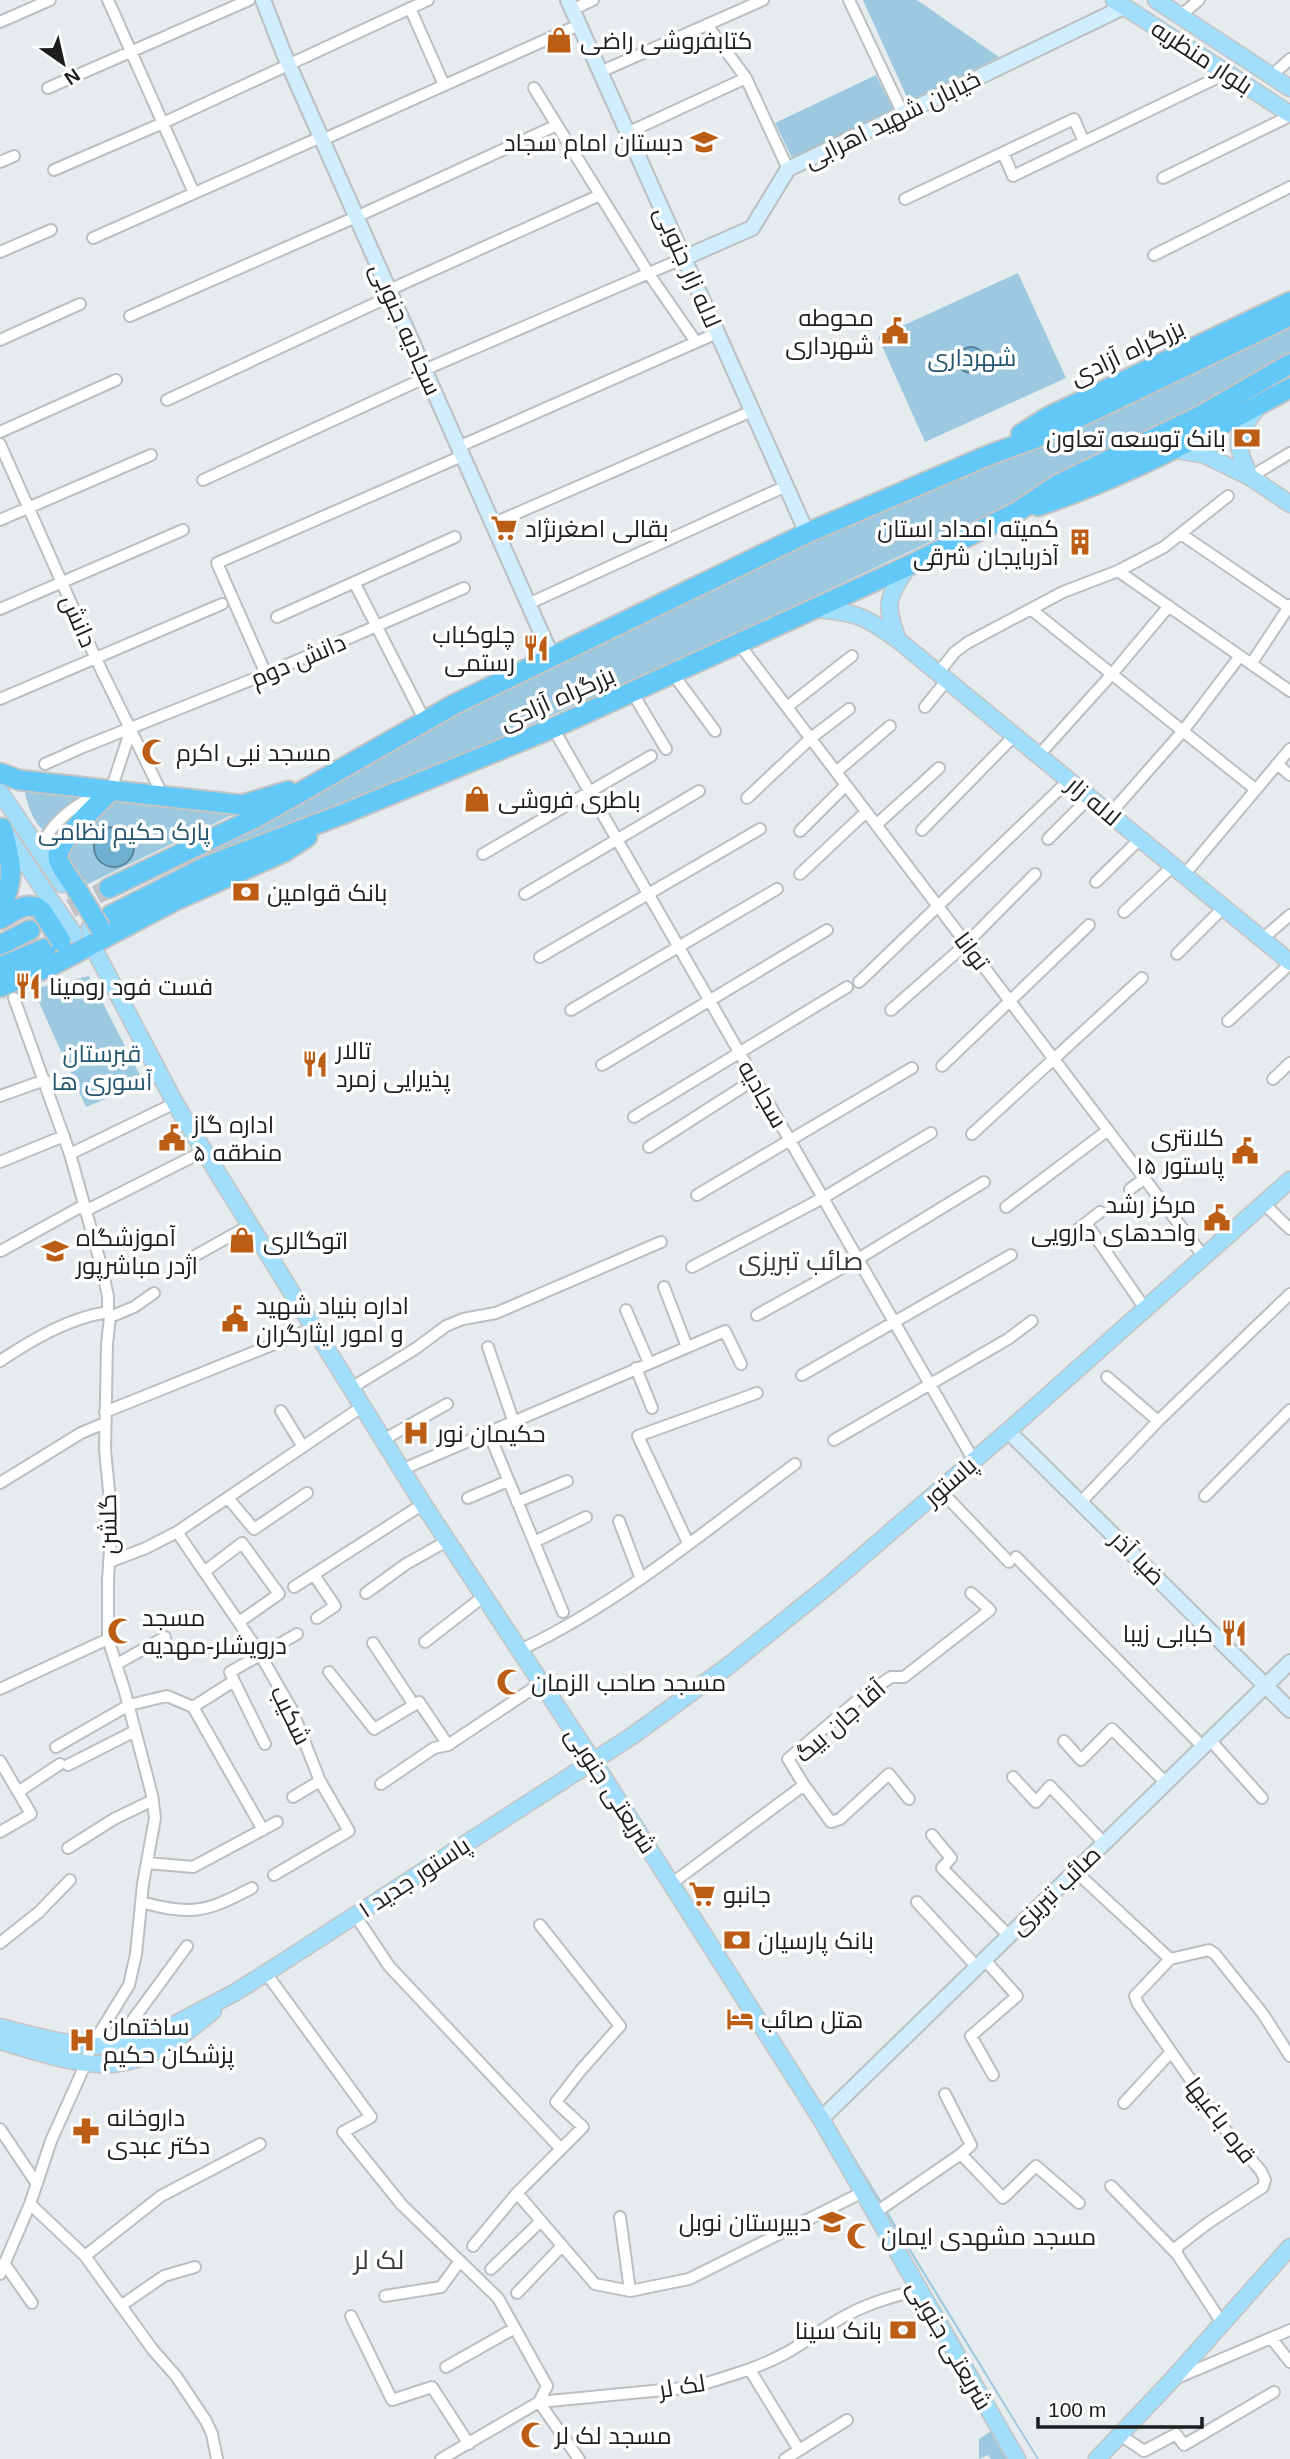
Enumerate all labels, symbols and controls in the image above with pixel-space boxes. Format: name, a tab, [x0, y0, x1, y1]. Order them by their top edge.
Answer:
street label: بلوار منظریه	[1146, 14, 1258, 100]
shop icon: کتابفروشی راضی	[544, 25, 574, 55]
place label: کتابفروشی راضی	[580, 27, 753, 55]
north arrow	[28, 28, 98, 98]
text: N	[61, 64, 84, 89]
street label: خیابان شهید اهرابی	[799, 65, 985, 174]
school or university icon: دبستان امام سجاد	[689, 127, 719, 157]
place label: دبستان امام سجاد	[504, 129, 683, 159]
street label: لاله زار جنوبی	[648, 202, 727, 332]
street label: سجادیه جنوبی	[364, 259, 447, 400]
place label: محوطه شهرداری	[785, 304, 874, 360]
street label: بزرگراه آزادی	[1066, 314, 1189, 391]
public building icon: محوطه شهرداری	[880, 316, 910, 346]
park label: شهرداری	[928, 344, 1016, 372]
bank icon: بانک توسعه تعاون	[1232, 423, 1262, 453]
place label: بانک توسعه تعاون	[1046, 425, 1226, 453]
supermarket icon: بقالی اصغرنژاد	[489, 513, 519, 543]
place label: بقالی اصغرنژاد	[525, 515, 669, 543]
place label: کمیته امداد استان آذربایجان شرقی	[877, 515, 1060, 571]
building icon: کمیته امداد استان آذربایجان شرقی	[1065, 527, 1095, 557]
street label: دانش	[55, 591, 102, 652]
place label: چلوکباب رستمی	[432, 621, 515, 677]
street label: دانش دوم	[246, 628, 351, 695]
restaurant icon: چلوکباب رستمی	[521, 633, 551, 663]
street label: بزرگراه آزادی	[495, 661, 619, 736]
mosque icon: مسجد نبی اکرم	[140, 737, 170, 767]
place label: مسجد نبی اکرم	[176, 739, 331, 769]
street label: لاله زار	[1060, 770, 1126, 831]
shop icon: باطری فروشی	[462, 784, 492, 814]
place label: باطری فروشی	[498, 786, 641, 814]
park label: پارک حکیم نظامی	[38, 818, 211, 848]
bank icon: بانک قوامین	[231, 877, 261, 907]
place label: بانک قوامین	[267, 879, 387, 907]
street label: توانا	[949, 927, 995, 976]
restaurant icon: فست فود رومینا	[13, 971, 43, 1001]
place label: فست فود رومینا	[49, 973, 213, 1000]
place label: تالار پذیرایی زمرد	[334, 1037, 451, 1095]
park label: قبرستان آسوری ها	[52, 1040, 153, 1096]
restaurant icon: تالار پذیرایی زمرد	[300, 1049, 330, 1079]
street label: سجادیه	[733, 1056, 793, 1132]
place label: اداره گاز منطقه ۵	[191, 1111, 282, 1166]
public building icon: اداره گاز منطقه ۵	[157, 1123, 187, 1153]
place label: کلانتری ۱۵ پاستور	[1136, 1124, 1225, 1182]
public building icon: کلانتری ۱۵ پاستور	[1230, 1136, 1260, 1166]
place label: مرکز رشد واحدهای دارویی	[1031, 1191, 1196, 1247]
public building icon: مرکز رشد واحدهای دارویی	[1202, 1203, 1232, 1233]
place label: آموزشگاه اژدر مباشرپور	[74, 1224, 198, 1282]
shop icon: اتوگالری	[227, 1225, 257, 1255]
place label: اتوگالری	[263, 1227, 348, 1255]
school or university icon: آموزشگاه اژدر مباشرپور	[40, 1236, 70, 1266]
district label: صائب تبریزی	[739, 1246, 863, 1276]
place label: اداره بنیاد شهید و امور ایثارگران	[256, 1292, 409, 1348]
public building icon: اداره بنیاد شهید و امور ایثارگران	[220, 1304, 250, 1334]
hospital icon: حکیمان نور	[401, 1418, 431, 1448]
place label: حکیمان نور	[435, 1420, 546, 1448]
street label: پاستور	[917, 1451, 984, 1515]
street label: گلشن	[94, 1493, 123, 1555]
street label: ضیا آذر	[1104, 1524, 1170, 1590]
place label: مسجد درویشلر-مهدیه	[142, 1604, 287, 1660]
mosque icon: مسجد درویشلر-مهدیه	[106, 1616, 136, 1646]
restaurant icon: کبابی زیبا	[1219, 1618, 1249, 1648]
place label: کبابی زیبا	[1123, 1620, 1213, 1648]
mosque icon: مسجد صاحب الزمان	[495, 1667, 525, 1697]
place label: مسجد صاحب الزمان	[531, 1669, 726, 1697]
street label: آقا جان بیگ	[789, 1674, 892, 1768]
street label: شکیب	[265, 1681, 317, 1749]
street label: شریعتی جنوبی	[559, 1722, 662, 1859]
street label: پاستور جدید ۱	[353, 1831, 477, 1925]
street label: صائب تبریزی	[1004, 1840, 1107, 1940]
supermarket icon: جانبو	[687, 1879, 717, 1909]
place label: جانبو	[723, 1881, 771, 1908]
bank icon: بانک پارسیان	[722, 1925, 752, 1955]
place label: بانک پارسیان	[758, 1927, 874, 1957]
hotel icon: هتل صائب	[725, 2004, 755, 2034]
place label: هتل صائب	[761, 2006, 863, 2034]
place label: ساختمان پزشکان حکیم	[103, 2013, 235, 2071]
hospital icon: ساختمان پزشکان حکیم	[67, 2025, 97, 2055]
street label: قره باغیها	[1179, 2072, 1262, 2169]
place label: داروخانه دکتر عبدی	[107, 2104, 210, 2160]
pharmacy icon: داروخانه دکتر عبدی	[71, 2116, 101, 2146]
school or university icon: دبیرستان نوبل	[817, 2207, 847, 2237]
place label: دبیرستان نوبل	[679, 2209, 811, 2237]
mosque icon: مسجد مشهدی ایمان	[845, 2221, 875, 2251]
place label: مسجد مشهدی ایمان	[881, 2223, 1096, 2251]
district label: لک لر	[352, 2245, 404, 2275]
street label: شریعتی جنوبی	[901, 2275, 998, 2415]
bank icon: بانک سینا	[888, 2315, 918, 2345]
place label: بانک سینا	[795, 2317, 882, 2344]
street label: لک لر	[655, 2369, 707, 2403]
scale bar	[1038, 2386, 1202, 2430]
text: 100 m	[1048, 2398, 1106, 2421]
mosque icon: مسجد لک لر	[519, 2420, 549, 2450]
place label: مسجد لک لر	[553, 2422, 672, 2449]

